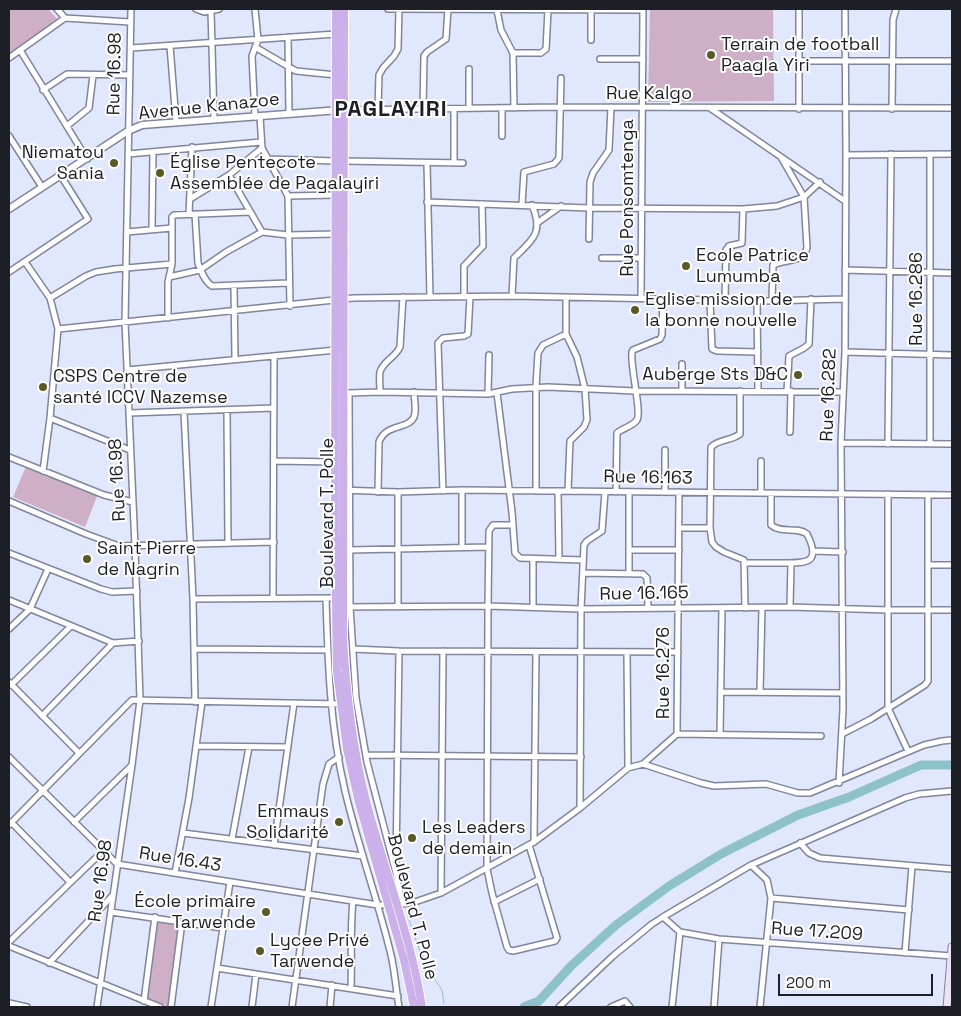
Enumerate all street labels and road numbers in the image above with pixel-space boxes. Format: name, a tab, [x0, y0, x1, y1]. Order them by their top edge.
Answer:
street label: Rue 16.98	[103, 32, 127, 116]
street label: Rue Kalgo	[606, 83, 692, 105]
street label: Avenue Kanazoe	[137, 89, 281, 125]
street label: Rue Ponsomtenga	[617, 119, 639, 277]
street label: Rue 16.286	[906, 252, 928, 346]
street label: Rue 16.282	[817, 348, 841, 442]
street label: Rue 16.98	[105, 438, 131, 522]
street label: Boulevard T. Polle	[317, 438, 339, 588]
street label: Rue 16.163	[603, 466, 693, 490]
street label: Rue 16.165	[599, 582, 689, 606]
street label: Rue 16.276	[653, 627, 675, 719]
street label: Boulevard T. Polle	[382, 832, 442, 982]
street label: Rue 16.98	[85, 838, 117, 924]
street label: Rue 16.43	[137, 843, 223, 877]
street label: Rue 17.209	[770, 918, 864, 946]

